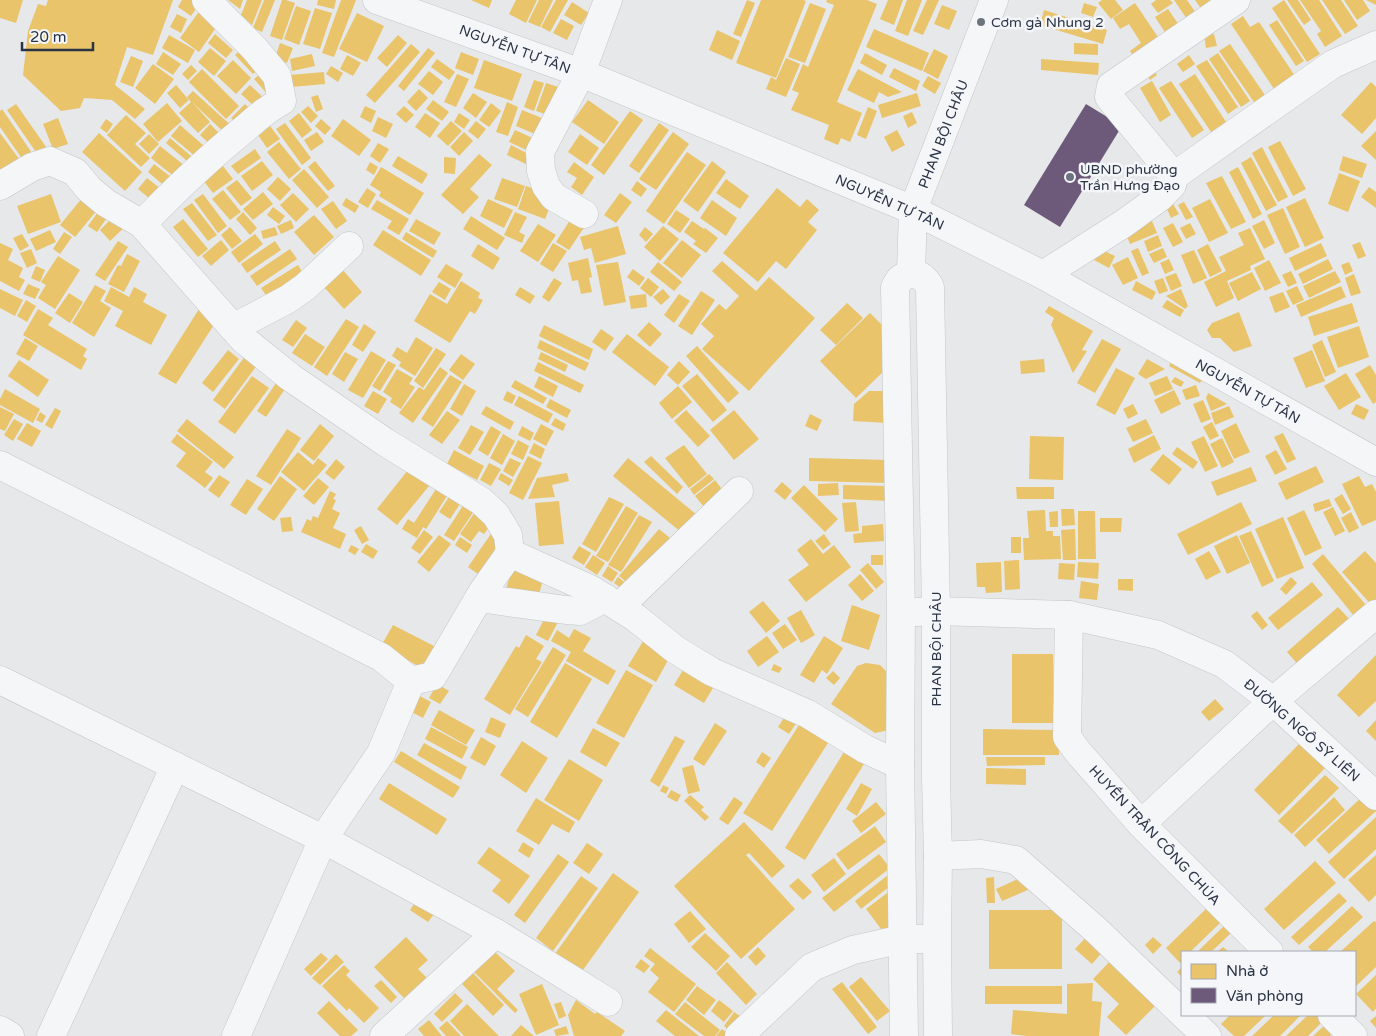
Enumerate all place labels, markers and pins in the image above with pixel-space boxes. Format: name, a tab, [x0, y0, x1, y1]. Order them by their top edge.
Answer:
place label: Cơm gà Nhung 2	[991, 14, 1104, 31]
marker: Cơm gà Nhung 2	[975, 16, 987, 28]
place label: UBND phường Trần Hưng Đạo	[1080, 161, 1180, 194]
marker: UBND phường Trần Hưng Đạo	[1064, 171, 1076, 183]

